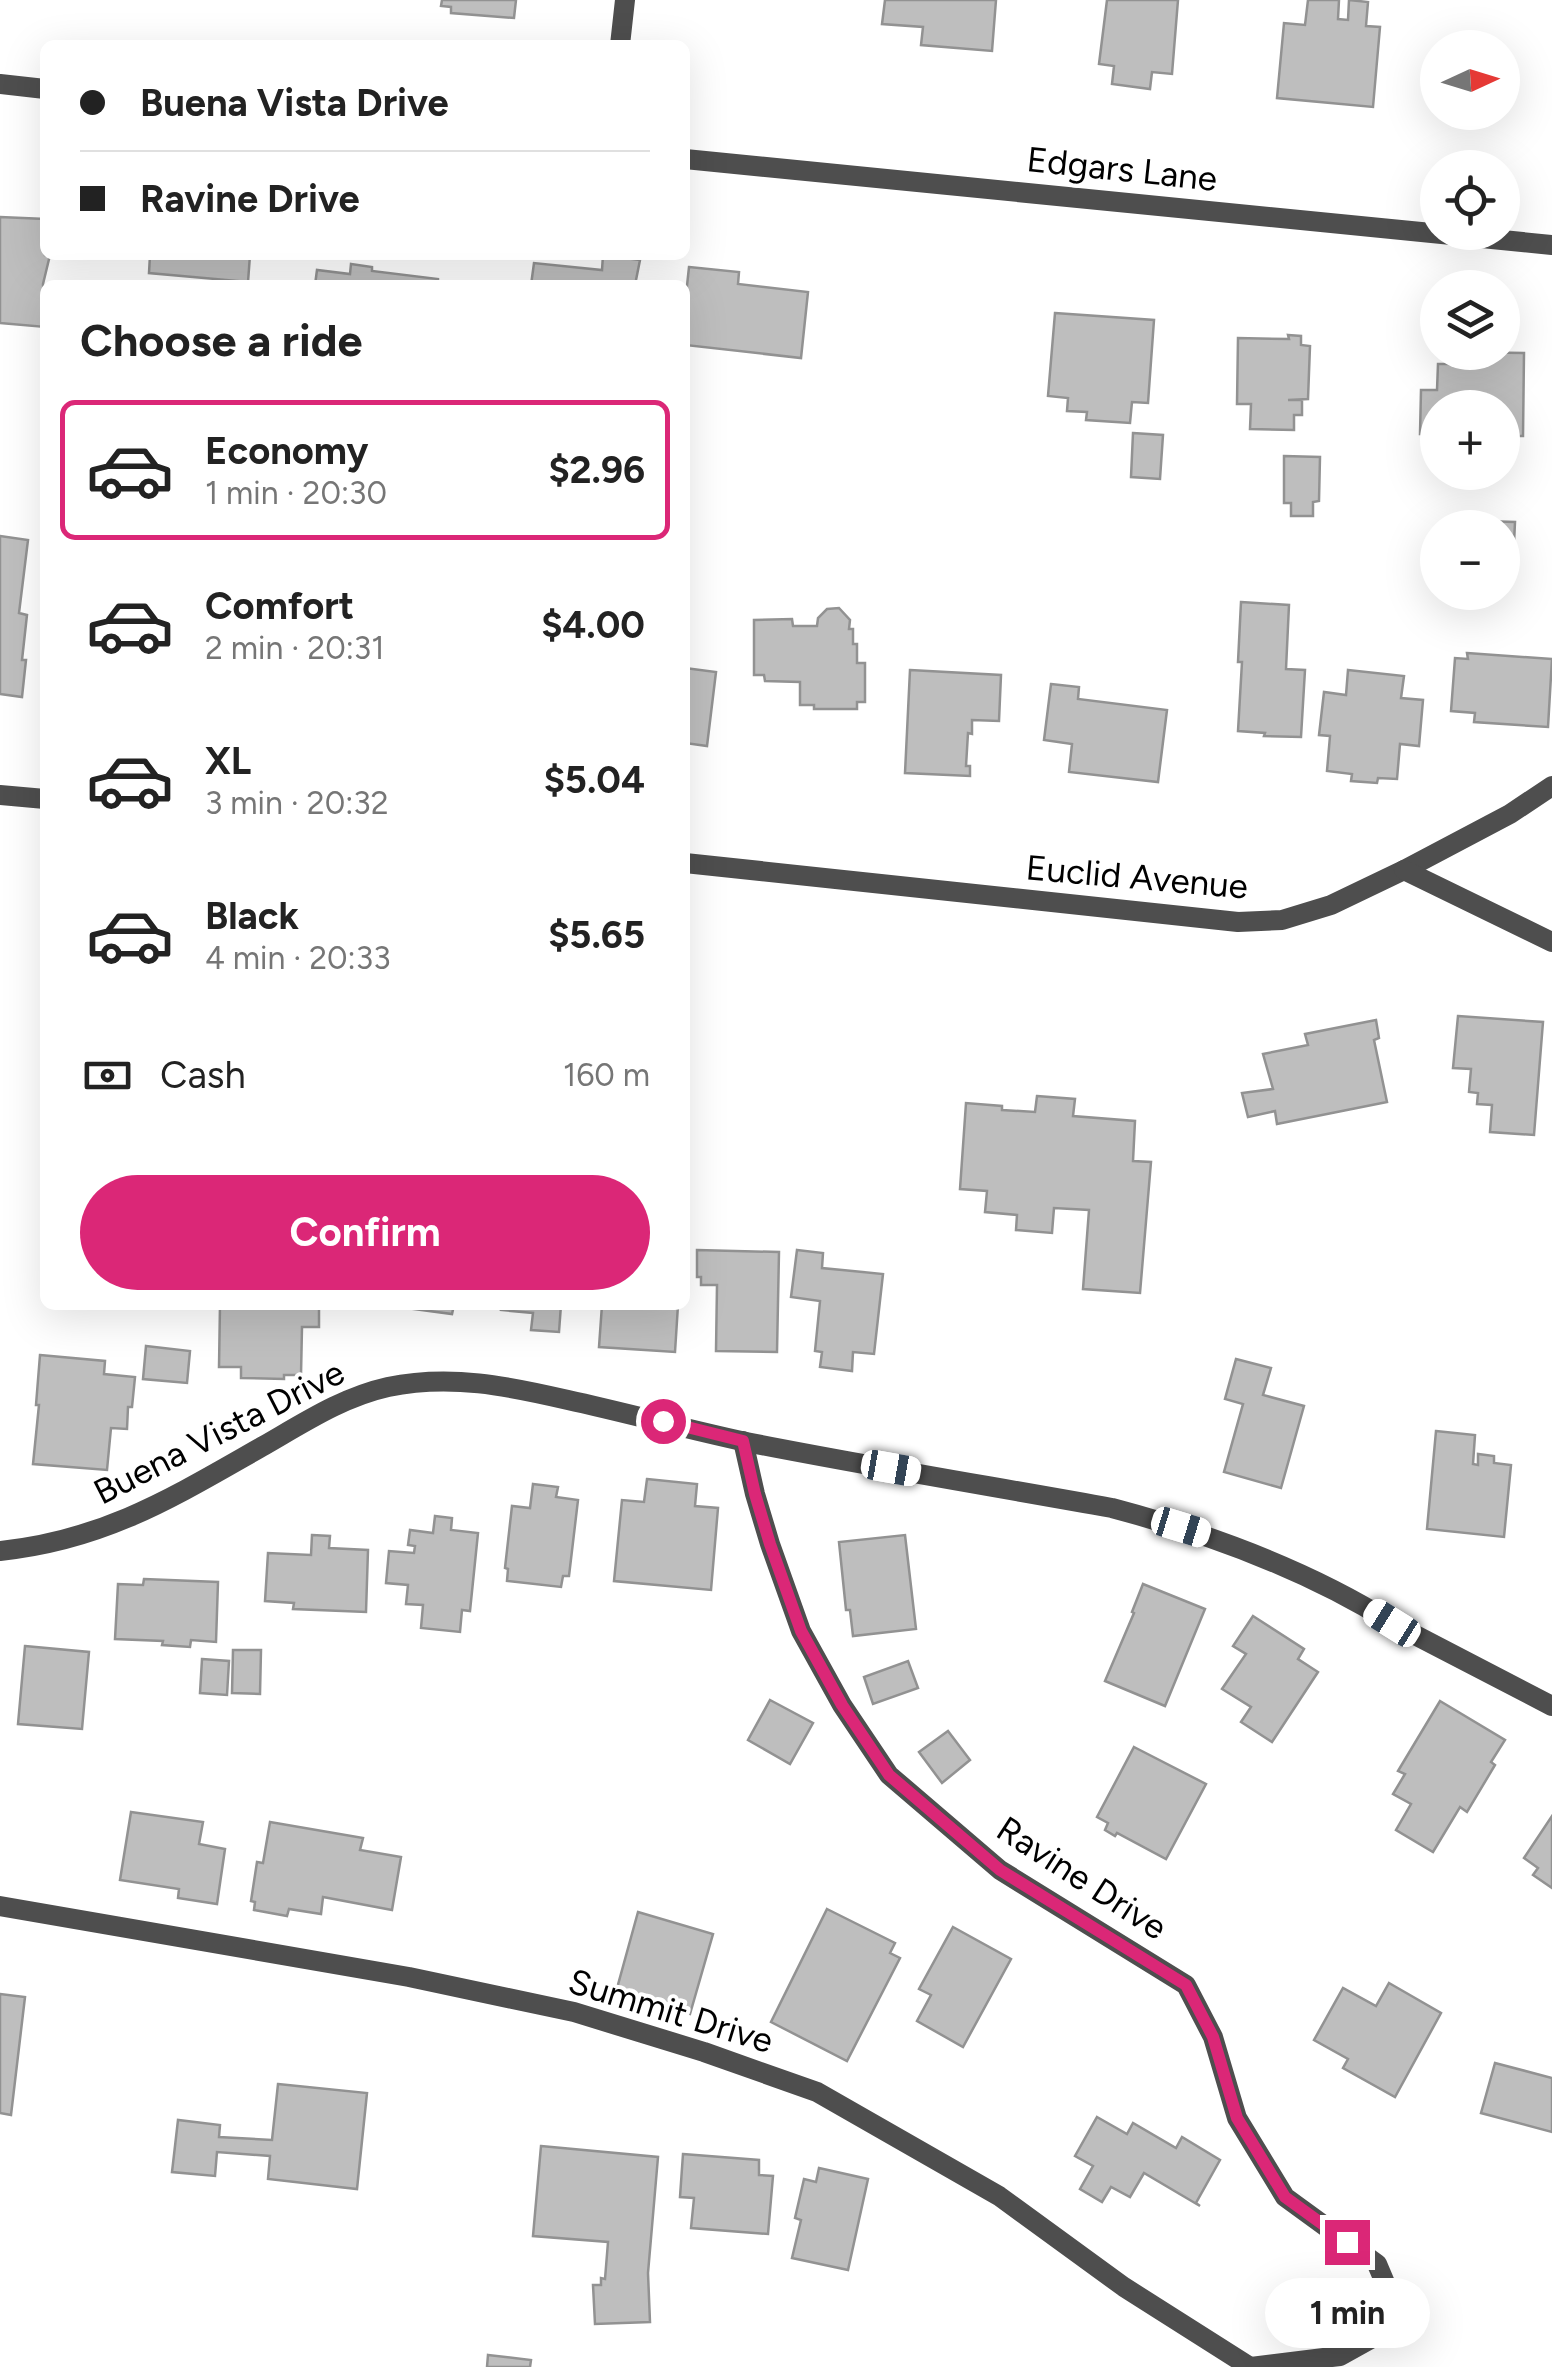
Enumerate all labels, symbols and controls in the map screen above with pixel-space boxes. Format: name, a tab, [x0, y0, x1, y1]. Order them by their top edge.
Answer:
north arrow	[1420, 30, 1520, 130]
map controls	[1420, 30, 1520, 610]
text: Buena Vista Drive	[140, 80, 449, 126]
street label: Edgars Lane	[1025, 138, 1219, 200]
button: locate	[1420, 150, 1520, 250]
text: Ravine Drive	[140, 176, 360, 222]
button: layers	[1420, 270, 1520, 370]
text: Choose a ride	[80, 313, 362, 367]
button: +	[1420, 390, 1520, 490]
icon: car	[85, 425, 175, 515]
text: Economy	[205, 428, 368, 474]
text: $2.96	[548, 447, 645, 493]
text: 1 min · 20:30	[205, 474, 387, 512]
button: −	[1420, 510, 1520, 610]
icon: car	[85, 580, 175, 670]
text: Comfort	[205, 583, 354, 629]
text: $4.00	[541, 602, 645, 648]
text: 2 min · 20:31	[205, 629, 384, 667]
icon: car	[85, 735, 175, 825]
text: XL	[205, 738, 251, 784]
text: $5.04	[544, 757, 645, 803]
text: 3 min · 20:32	[205, 784, 389, 822]
street label: Euclid Avenue	[1024, 846, 1250, 908]
icon: car	[85, 890, 175, 980]
text: Black	[205, 893, 299, 939]
text: $5.65	[548, 912, 645, 958]
text: 4 min · 20:33	[205, 939, 391, 977]
icon: cash	[80, 1048, 135, 1103]
text: Cash	[160, 1052, 246, 1098]
text: 160 m	[563, 1056, 650, 1094]
button: Confirm	[80, 1175, 650, 1290]
street label: Buena Vista Drive	[87, 1351, 351, 1513]
route start	[641, 1399, 686, 1444]
car	[859, 1448, 923, 1488]
car	[1148, 1504, 1214, 1550]
car	[1359, 1594, 1425, 1652]
street label: Ravine Drive	[989, 1808, 1175, 1948]
street label: Summit Drive	[564, 1960, 778, 2062]
route end	[1325, 2220, 1370, 2265]
callout: 1 min	[1264, 2277, 1430, 2347]
text: 1 min	[1310, 2294, 1385, 2332]

